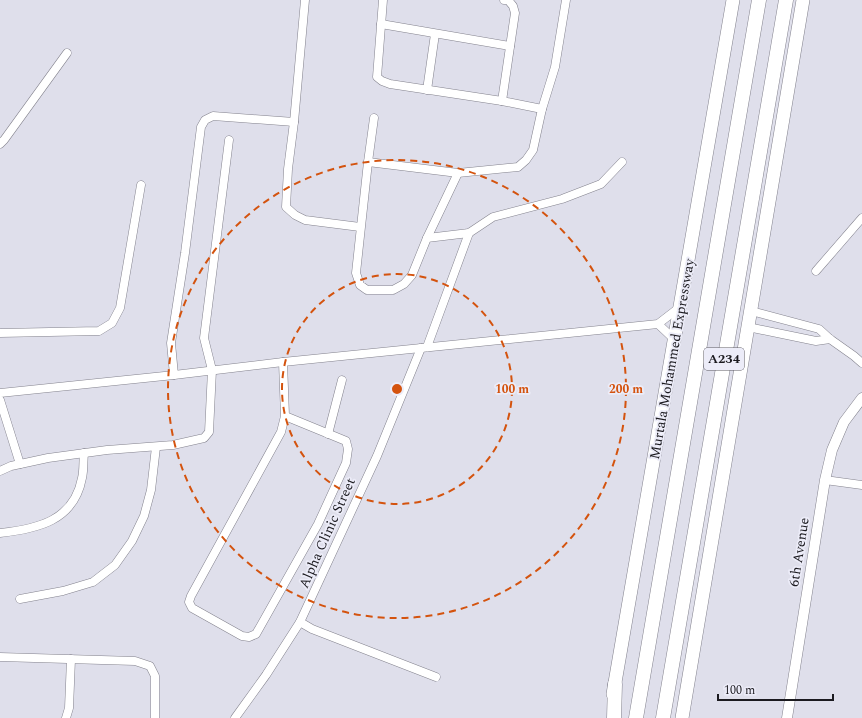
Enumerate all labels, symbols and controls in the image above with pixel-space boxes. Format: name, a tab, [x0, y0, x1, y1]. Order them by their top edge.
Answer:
street label: Murtala Mohammed Expressway	[644, 256, 700, 461]
road number: A234	[704, 348, 744, 370]
text: 100 m	[495, 380, 529, 399]
text: 200 m	[609, 380, 643, 399]
centre of rings	[390, 382, 404, 396]
street label: Alpha Clinic Street	[293, 474, 361, 592]
street label: 6th Avenue	[783, 516, 815, 588]
scale bar	[718, 676, 833, 702]
text: 100 m	[724, 681, 755, 700]

